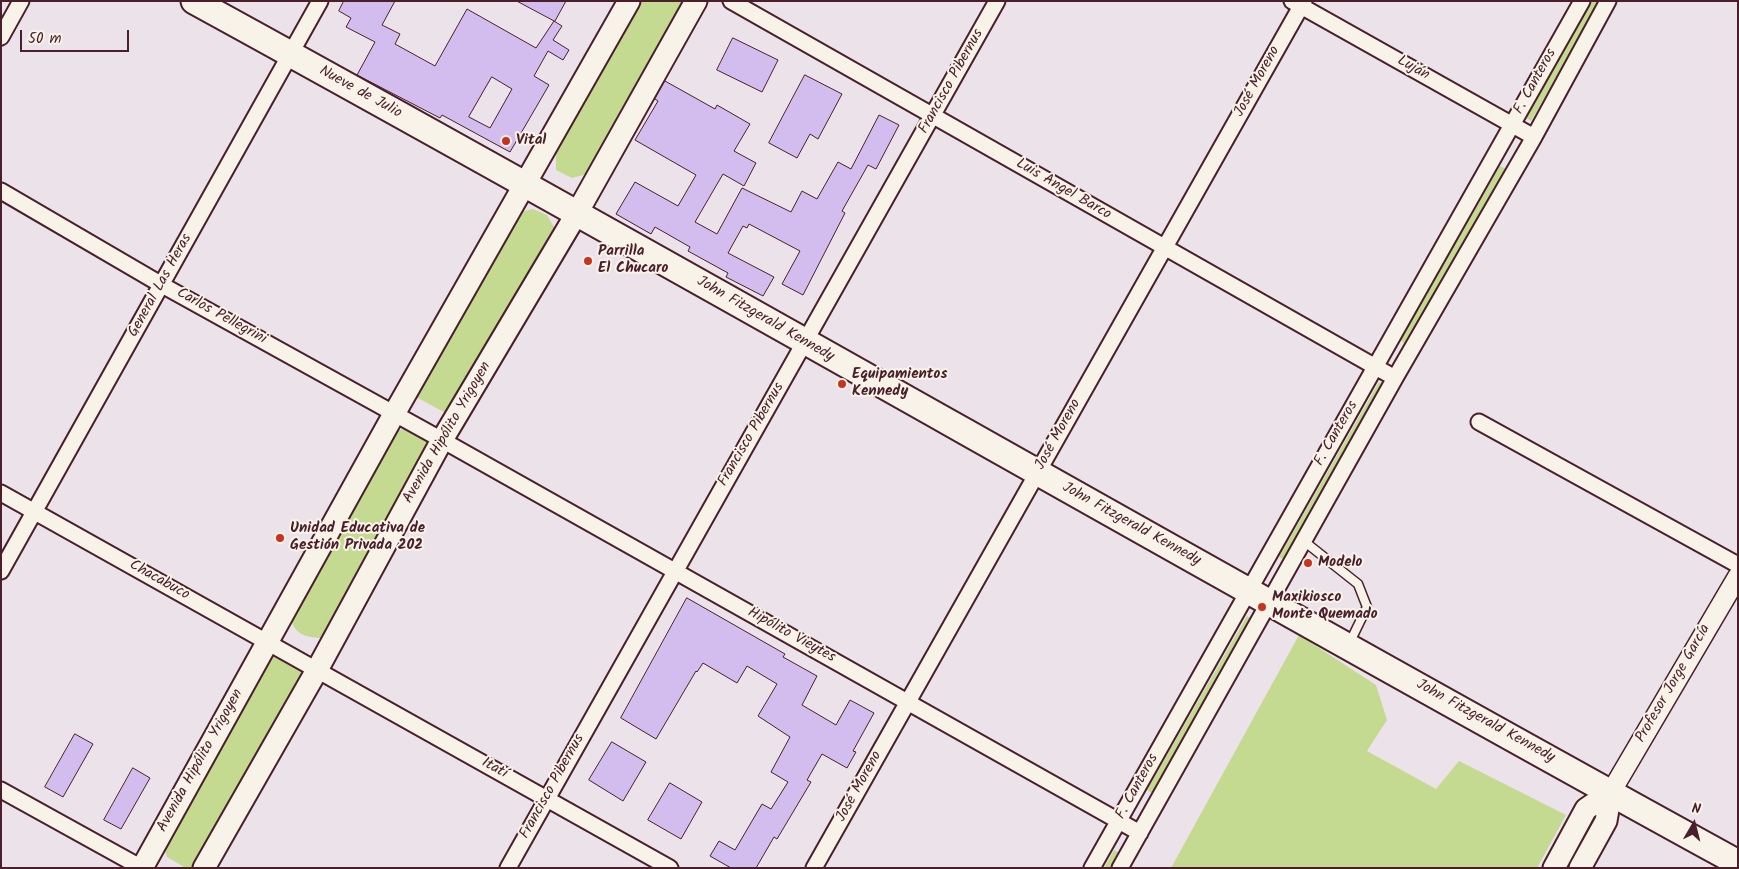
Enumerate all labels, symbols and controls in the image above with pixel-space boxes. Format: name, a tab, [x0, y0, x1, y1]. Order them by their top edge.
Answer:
scale bar	[22, 20, 131, 52]
text: 50 m	[28, 27, 62, 51]
street label: Francisco Pibernus	[916, 27, 988, 137]
street label: José Moreno	[1231, 44, 1285, 120]
street label: F. Canteros	[1511, 46, 1561, 118]
street label: Luján	[1394, 53, 1432, 85]
street label: Nueve de Julio	[316, 63, 404, 123]
place label: Vital	[516, 132, 546, 150]
marker: Vital	[500, 135, 512, 147]
street label: Luis Angel Barco	[1012, 155, 1114, 225]
street label: General Las Heras	[125, 231, 197, 341]
place label: Parrilla El Chucaro	[598, 243, 668, 278]
marker: Parrilla El Chucaro	[582, 255, 594, 267]
street label: John Fitzgerald Kennedy	[693, 273, 837, 367]
street label: Carlos Pellegrini	[173, 285, 269, 349]
street label: Avenida Hipólito Yrigoyen	[400, 359, 496, 507]
place label: Equipamientos Kennedy	[852, 366, 947, 401]
marker: Equipamientos Kennedy	[836, 378, 848, 390]
street label: Francisco Pibernus	[715, 380, 789, 490]
street label: José Moreno	[1032, 397, 1086, 473]
street label: F. Canteros	[1311, 398, 1363, 470]
street label: John Fitzgerald Kennedy	[1059, 479, 1203, 571]
place label: Unidad Educativa de Gestión Privada 202	[290, 520, 425, 555]
marker: Unidad Educativa de Gestión Privada 202	[274, 532, 286, 544]
place label: Modelo	[1318, 554, 1362, 572]
street label: Chacabuco	[126, 557, 192, 605]
marker: Modelo	[1302, 557, 1314, 569]
place label: Maxikiosco Monte Quemado	[1272, 589, 1378, 624]
marker: Maxikiosco Monte Quemado	[1256, 601, 1268, 613]
street label: Hipólito Vieytes	[744, 604, 838, 668]
street label: Profesor Jorge García	[1633, 622, 1715, 746]
street label: John Fitzgerald Kennedy	[1413, 676, 1557, 768]
street label: Avenida Hipólito Yrigoyen	[154, 686, 248, 836]
street label: Francisco Pibernus	[517, 732, 589, 842]
street label: José Moreno	[833, 749, 887, 825]
street label: F. Canteros	[1113, 751, 1163, 823]
street label: Itatí	[478, 755, 510, 783]
text: N	[1690, 798, 1702, 821]
north arrow	[1669, 799, 1719, 849]

